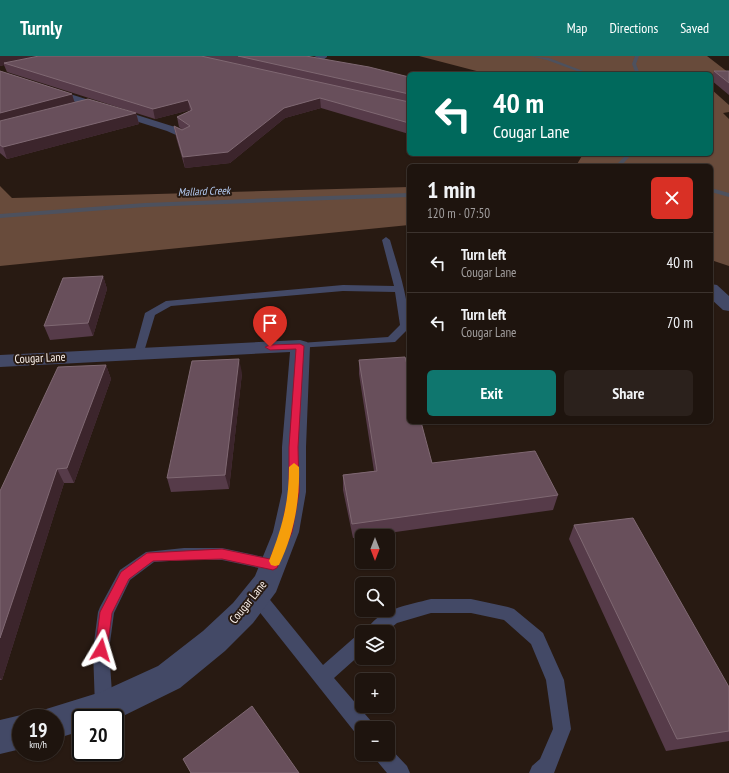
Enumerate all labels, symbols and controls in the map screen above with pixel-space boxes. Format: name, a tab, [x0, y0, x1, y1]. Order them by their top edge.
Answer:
text: Turnly	[20, 16, 62, 40]
text: Map	[567, 19, 587, 37]
text: Directions	[609, 19, 658, 37]
text: Saved	[680, 19, 709, 37]
text: 40 m	[493, 84, 544, 121]
icon: left	[427, 88, 479, 140]
text: Cougar Lane	[493, 120, 570, 143]
text: 1 min	[427, 174, 475, 205]
button: close	[651, 177, 693, 219]
water label: Mallard Creek	[178, 183, 232, 199]
text: 120 m · 07:50	[427, 205, 490, 222]
text: Turn left	[461, 245, 506, 264]
icon: left	[427, 252, 449, 274]
text: 40 m	[667, 253, 693, 272]
text: Cougar Lane	[461, 264, 516, 281]
text: Turn left	[461, 305, 506, 324]
pin	[253, 306, 287, 347]
icon: arrive	[259, 312, 281, 334]
icon: left	[427, 312, 449, 334]
text: 70 m	[667, 313, 693, 332]
text: Cougar Lane	[461, 324, 516, 341]
street label: Cougar Lane	[14, 349, 66, 366]
button: Exit	[427, 370, 556, 416]
button: Share	[564, 370, 693, 416]
north arrow	[355, 529, 395, 569]
map controls	[355, 529, 395, 761]
street label: Cougar Lane	[226, 577, 270, 626]
button: search	[355, 577, 395, 617]
button: layers	[355, 625, 395, 665]
position arrow	[80, 629, 122, 671]
button: +	[355, 673, 395, 713]
speed limit sign: 20	[72, 709, 124, 761]
text: 19	[28, 717, 48, 743]
button: −	[355, 721, 395, 761]
text: km/h	[29, 738, 47, 751]

